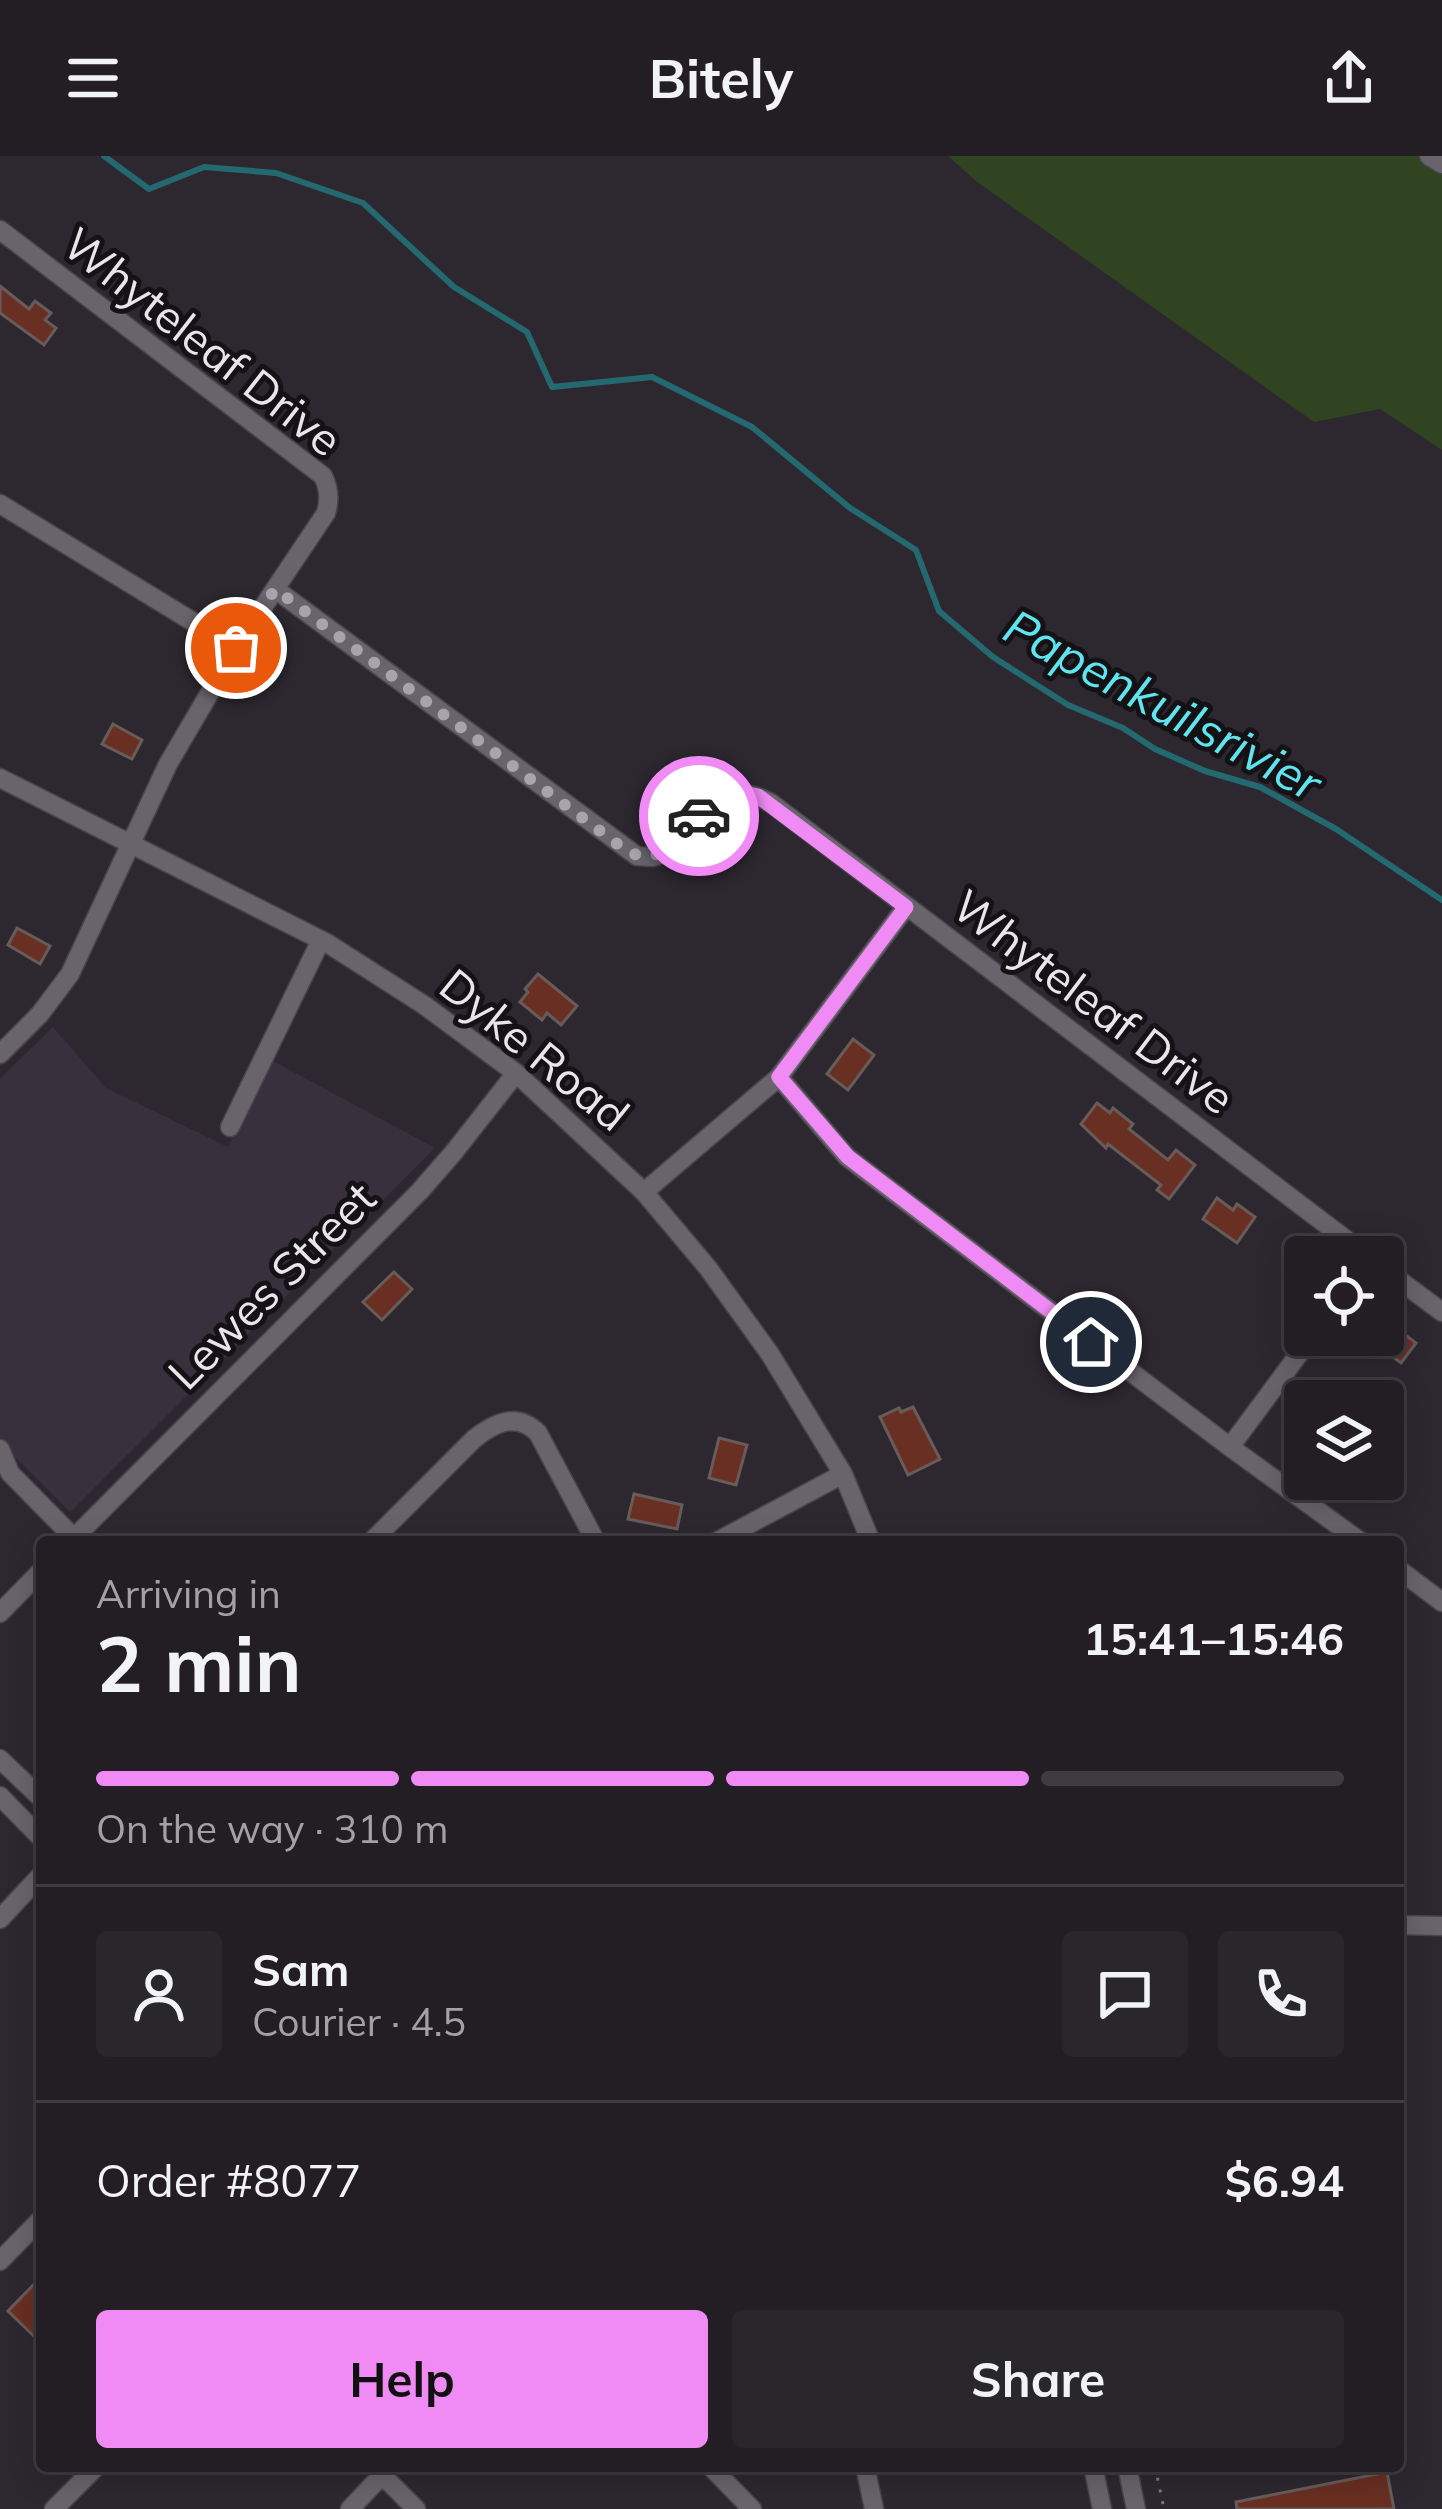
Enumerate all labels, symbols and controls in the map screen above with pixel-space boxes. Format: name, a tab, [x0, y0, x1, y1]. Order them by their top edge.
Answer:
text: Bitely	[649, 44, 793, 112]
icon: menu	[60, 45, 126, 111]
icon: share	[1316, 45, 1382, 111]
street label: Whyteleaf Drive	[52, 215, 354, 467]
water label: Papenkuilsrivier	[994, 595, 1334, 814]
pin	[185, 597, 287, 699]
icon: bag	[203, 615, 269, 681]
courier	[639, 756, 759, 876]
icon: car	[666, 783, 732, 849]
street label: Whyteleaf Drive	[942, 877, 1246, 1125]
street label: Dyke Road	[429, 956, 641, 1142]
street label: Lewes Street	[156, 1170, 386, 1400]
map controls	[1284, 1236, 1404, 1500]
button: locate	[1284, 1236, 1404, 1356]
pin	[1040, 1291, 1142, 1393]
icon: home	[1058, 1309, 1124, 1375]
button: layers	[1284, 1380, 1404, 1500]
text: Arriving in	[96, 1569, 281, 1618]
text: 15:41–15:46	[1083, 1610, 1344, 1666]
text: 2 min	[96, 1614, 302, 1712]
text: On the way · 310 m	[96, 1804, 448, 1853]
button: person	[96, 1931, 222, 2057]
button: chat	[1062, 1931, 1188, 2057]
button: phone	[1218, 1931, 1344, 2057]
text: Sam	[252, 1941, 349, 1997]
text: Courier · 4.5	[252, 1997, 466, 2046]
text: Order #8077	[96, 2152, 361, 2208]
text: $6.94	[1225, 2152, 1344, 2208]
button: Help	[96, 2310, 708, 2448]
button: Share	[732, 2310, 1344, 2448]

